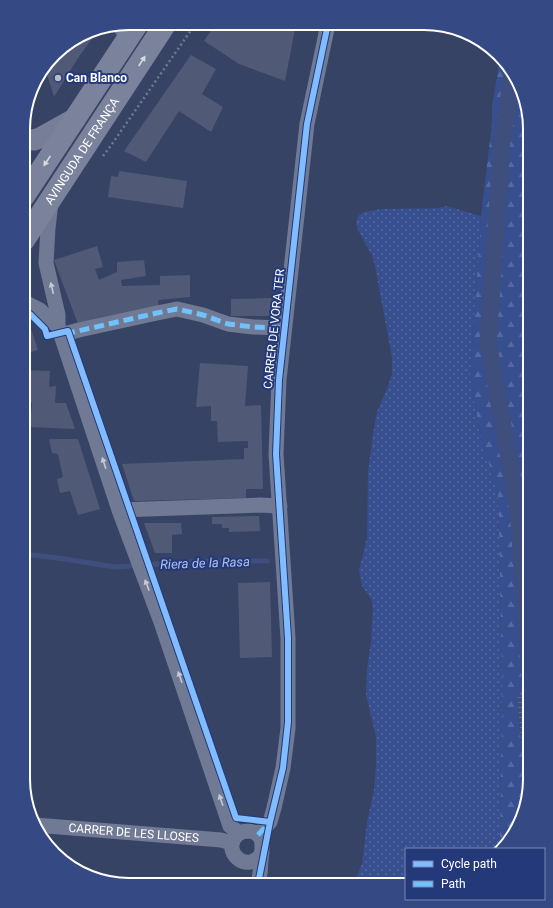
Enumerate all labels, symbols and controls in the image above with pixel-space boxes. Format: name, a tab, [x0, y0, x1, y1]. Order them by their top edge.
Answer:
one-way arrow	[138, 55, 146, 66]
place label: Can Blanco	[66, 71, 127, 85]
marker: Can Blanco	[53, 73, 63, 83]
street label: AVINGUDA DE FRANÇA	[42, 95, 122, 207]
one-way arrow	[43, 156, 51, 166]
street label: CARRER DE VORA TER	[261, 268, 287, 390]
one-way arrow	[49, 282, 55, 294]
one-way arrow	[100, 457, 106, 469]
water label: Riera de la Rasa	[160, 554, 250, 572]
one-way arrow	[144, 579, 150, 591]
one-way arrow	[177, 671, 183, 683]
one-way arrow	[218, 794, 224, 806]
street label: CARRER DE LES LLOSES	[68, 821, 199, 845]
legend	[405, 848, 545, 900]
text: Cycle path	[441, 857, 497, 871]
text: Path	[441, 877, 466, 891]

